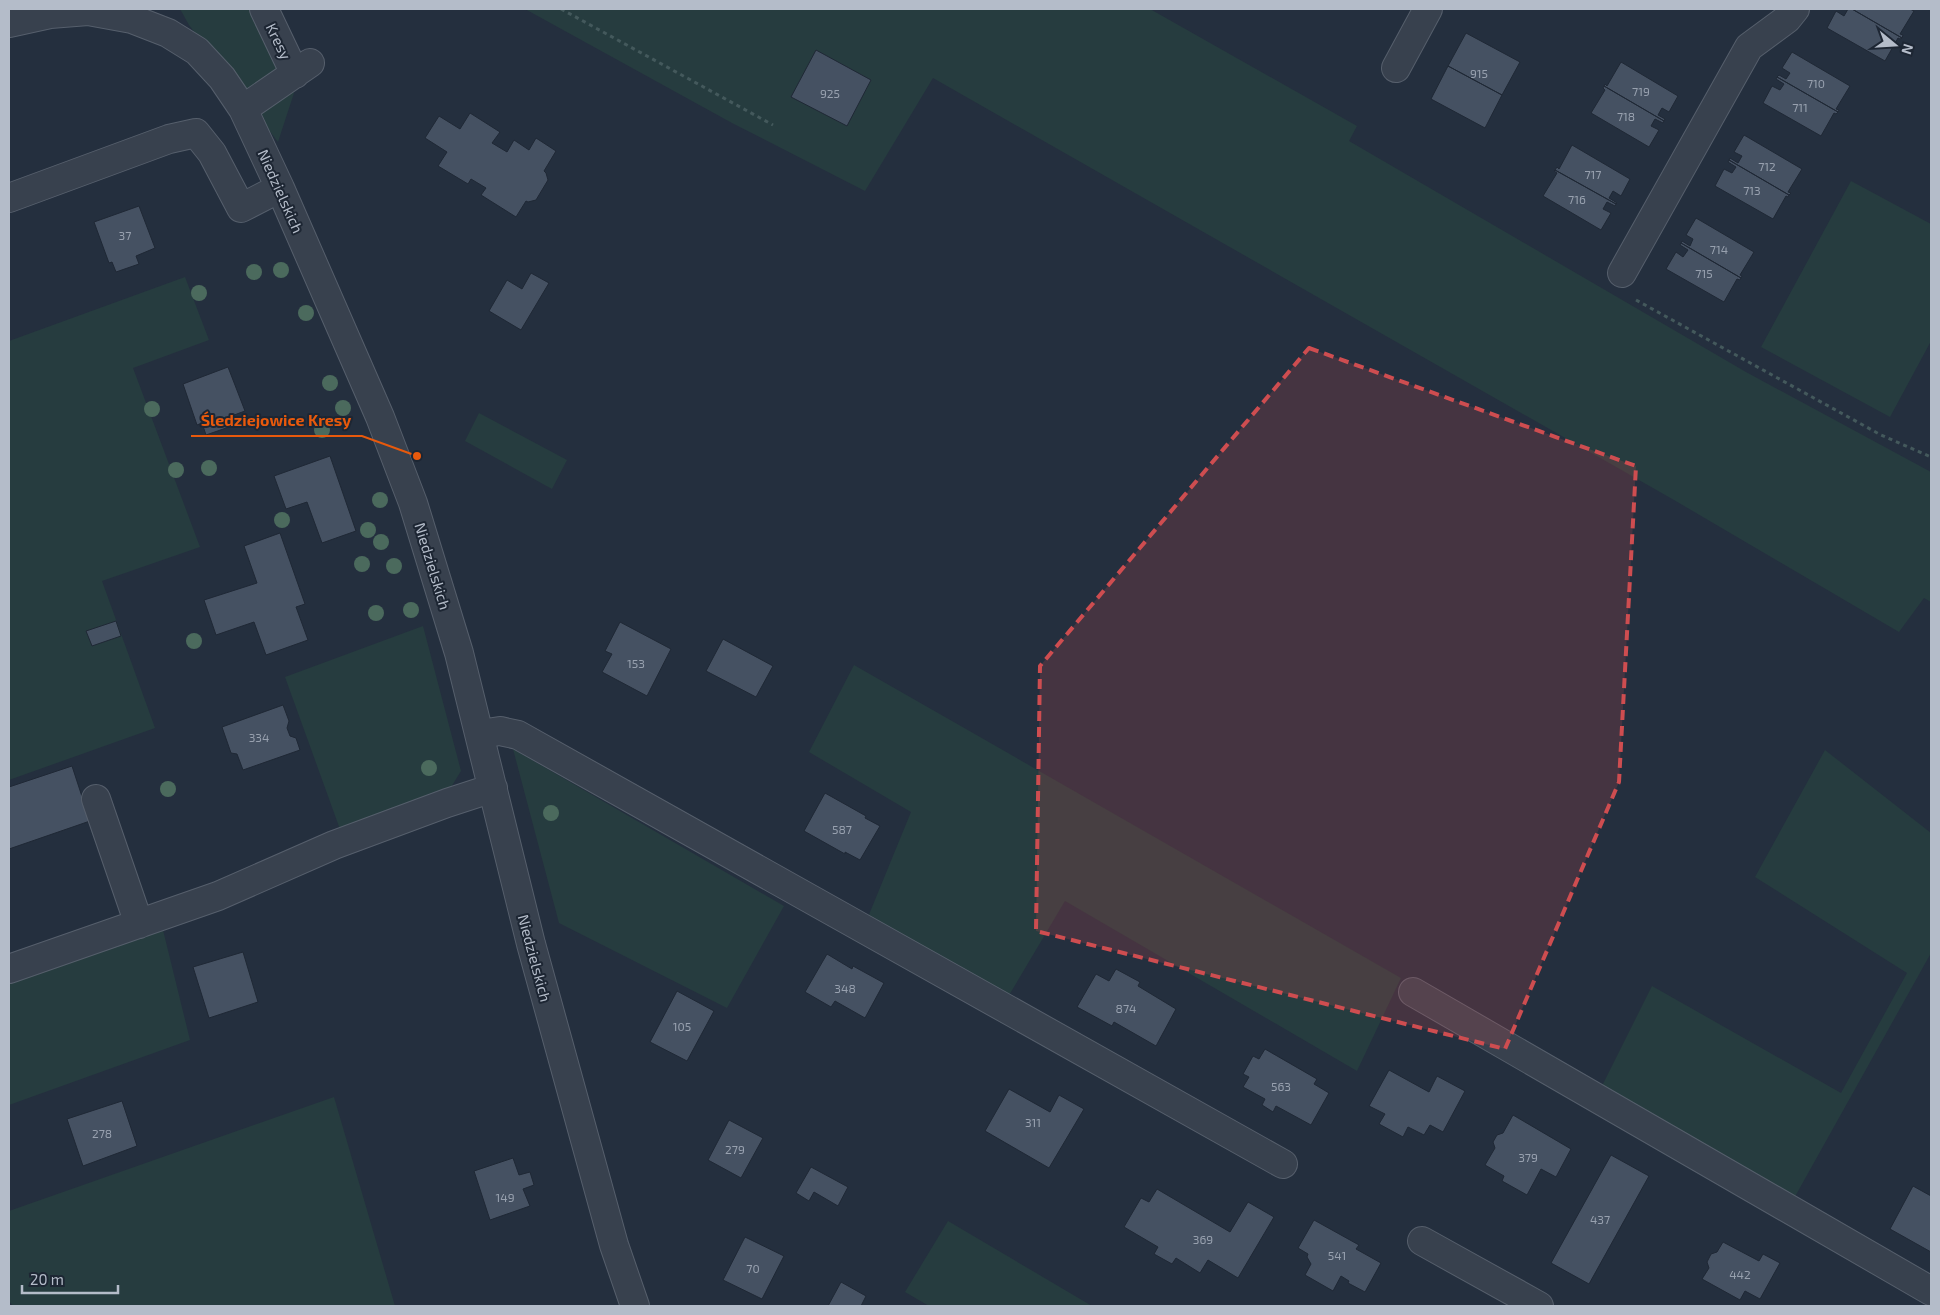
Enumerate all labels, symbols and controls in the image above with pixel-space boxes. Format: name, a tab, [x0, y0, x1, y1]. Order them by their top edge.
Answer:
street label: Kresy	[263, 20, 295, 62]
north arrow	[1870, 20, 1920, 70]
text: N	[1898, 42, 1917, 57]
house number: 915	[1470, 66, 1488, 80]
house number: 710	[1807, 76, 1825, 90]
house number: 719	[1632, 84, 1650, 98]
house number: 925	[820, 86, 840, 100]
house number: 711	[1792, 100, 1808, 114]
house number: 718	[1617, 109, 1635, 123]
street label: Niedzielskich	[255, 146, 307, 236]
house number: 712	[1758, 159, 1776, 173]
house number: 717	[1584, 167, 1602, 181]
house number: 713	[1743, 183, 1761, 197]
house number: 716	[1568, 192, 1586, 206]
house number: 37	[119, 228, 131, 242]
house number: 714	[1710, 242, 1728, 256]
house number: 715	[1695, 266, 1713, 280]
callout: Śledziejowice Kresy	[191, 405, 362, 436]
text: Śledziejowice Kresy	[201, 410, 351, 430]
street label: Niedzielskich	[411, 520, 455, 612]
house number: 153	[627, 656, 645, 670]
house number: 334	[249, 730, 269, 744]
house number: 587	[832, 822, 852, 836]
street label: Niedzielskich	[515, 912, 555, 1004]
house number: 348	[834, 981, 856, 995]
house number: 874	[1116, 1001, 1136, 1015]
house number: 105	[673, 1019, 691, 1033]
house number: 563	[1271, 1079, 1291, 1093]
house number: 311	[1025, 1115, 1041, 1129]
house number: 278	[92, 1126, 112, 1140]
house number: 279	[725, 1142, 745, 1156]
house number: 379	[1518, 1150, 1538, 1164]
house number: 149	[495, 1190, 515, 1204]
house number: 437	[1590, 1212, 1610, 1226]
house number: 369	[1193, 1232, 1213, 1246]
house number: 541	[1328, 1248, 1346, 1262]
house number: 70	[746, 1261, 760, 1275]
scale bar	[22, 1262, 119, 1294]
house number: 442	[1729, 1267, 1751, 1281]
text: 20 m	[30, 1270, 64, 1288]

